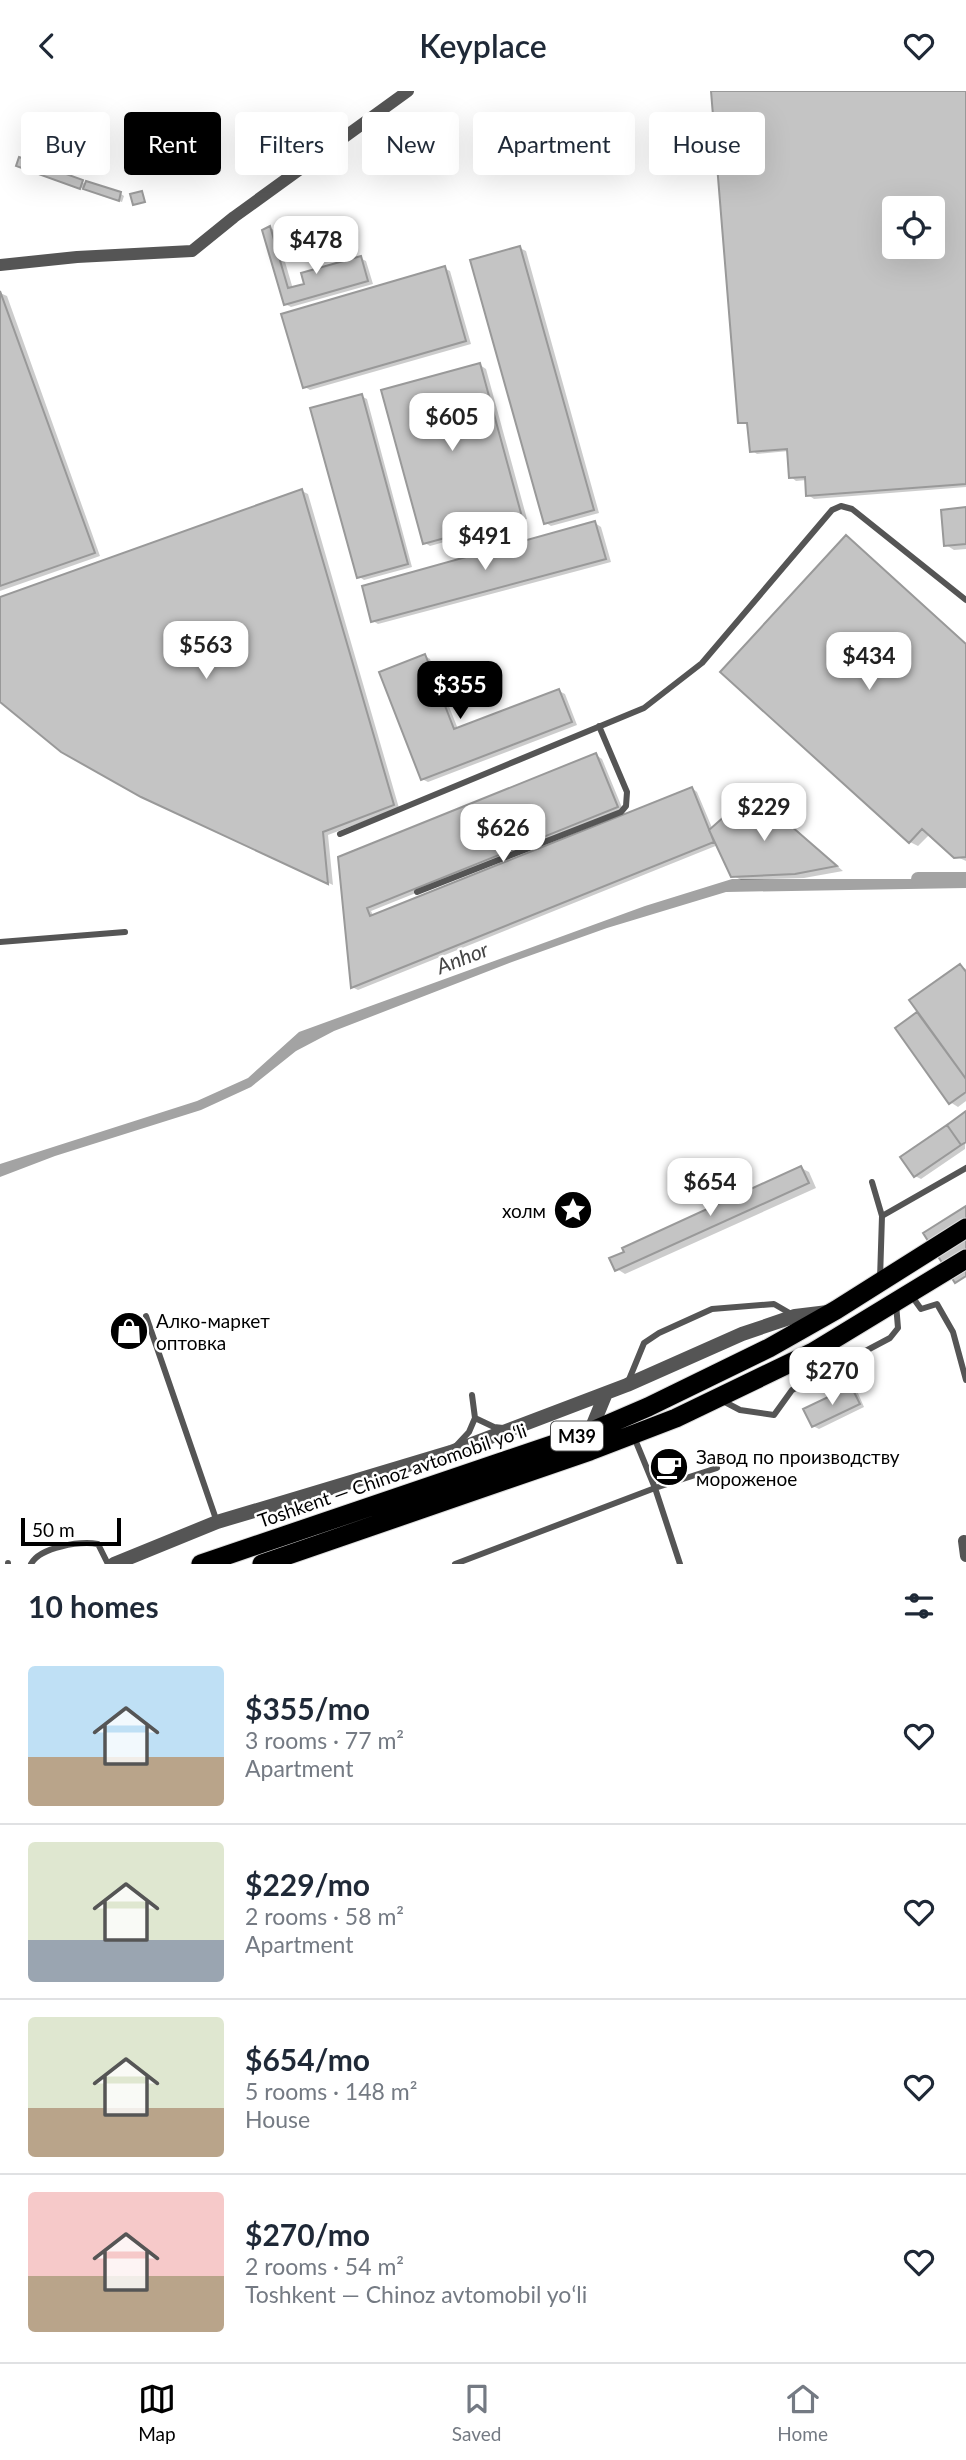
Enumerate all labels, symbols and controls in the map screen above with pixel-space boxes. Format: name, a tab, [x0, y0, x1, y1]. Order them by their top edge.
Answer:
text: Keyplace	[419, 26, 547, 65]
icon: back	[28, 27, 66, 65]
icon: heart	[900, 27, 938, 65]
chip: Buy	[21, 112, 110, 175]
chip: Rent	[124, 112, 221, 175]
chip: Filters	[235, 112, 348, 175]
chip: New	[362, 112, 459, 175]
chip: Apartment	[473, 112, 635, 175]
chip: House	[649, 112, 765, 175]
map controls	[882, 196, 945, 259]
button: locate	[882, 196, 945, 259]
pin: $478	[275, 216, 357, 276]
text: $478	[289, 225, 343, 253]
pin: $605	[411, 393, 493, 453]
text: $605	[425, 402, 479, 430]
pin: $491	[444, 512, 526, 572]
text: $491	[458, 521, 512, 549]
pin: $563	[165, 621, 247, 681]
text: $563	[179, 630, 233, 658]
pin: $434	[828, 633, 910, 692]
text: $434	[842, 641, 896, 669]
pin: $355	[419, 661, 501, 721]
text: $355	[433, 670, 487, 698]
pin: $229	[723, 783, 805, 843]
text: $229	[737, 792, 791, 820]
pin: $626	[462, 805, 544, 864]
text: $626	[476, 813, 530, 841]
water label: Anhor	[432, 935, 492, 979]
pin: $654	[669, 1159, 751, 1218]
text: $654	[683, 1167, 737, 1195]
place icon: холм	[552, 1189, 594, 1231]
place label: холм	[502, 1199, 546, 1222]
place label: Алко-маркет оптовка	[156, 1309, 270, 1354]
shop icon: Алко-маркет оптовка	[108, 1310, 150, 1352]
pin: $270	[791, 1347, 873, 1407]
text: $270	[805, 1356, 859, 1384]
street label: Toshkent — Chinoz avtomobil yoʻli	[255, 1418, 529, 1532]
road number: M39	[551, 1421, 603, 1451]
place label: Завод по производству мороженое	[696, 1445, 900, 1490]
cafe icon: Завод по производству мороженое	[648, 1446, 690, 1488]
scale bar	[21, 1515, 121, 1547]
text: 50 m	[32, 1518, 75, 1541]
icon: filters	[900, 1587, 938, 1625]
text: 10 homes	[28, 1588, 159, 1624]
text: $355/mo	[245, 1690, 370, 1726]
icon: home	[84, 1694, 168, 1778]
icon: heart	[900, 1717, 938, 1755]
text: 3 rooms · 77 m²	[245, 1726, 404, 1754]
text: Apartment	[245, 1754, 353, 1782]
text: $229/mo	[245, 1866, 370, 1902]
icon: home	[84, 1870, 168, 1954]
icon: heart	[900, 1893, 938, 1931]
text: 2 rooms · 58 m²	[245, 1902, 404, 1930]
text: Apartment	[245, 1930, 353, 1958]
text: $654/mo	[245, 2041, 370, 2077]
icon: home	[84, 2045, 168, 2129]
icon: heart	[900, 2068, 938, 2106]
text: 5 rooms · 148 m²	[245, 2077, 417, 2105]
text: House	[245, 2105, 310, 2133]
text: $270/mo	[245, 2216, 370, 2252]
icon: home	[84, 2220, 168, 2304]
icon: heart	[900, 2243, 938, 2281]
text: 2 rooms · 54 m²	[245, 2252, 404, 2280]
text: Toshkent — Chinoz avtomobil yoʻli	[245, 2280, 587, 2308]
tab: Map	[138, 2380, 176, 2445]
tab: Saved	[452, 2380, 501, 2445]
tab: Home	[777, 2380, 828, 2445]

